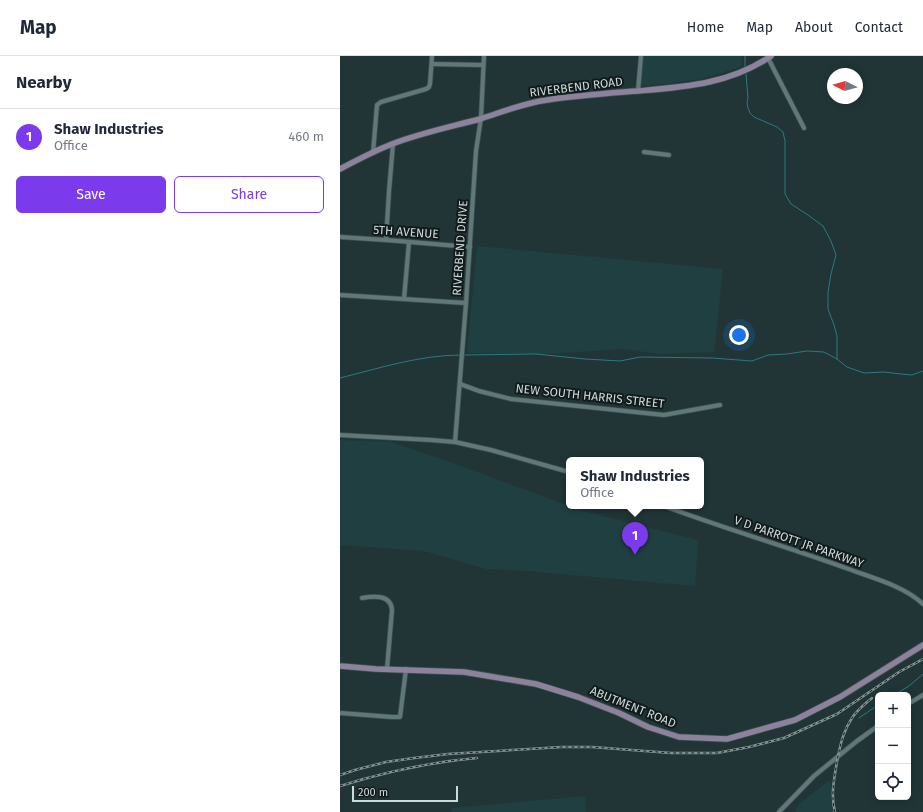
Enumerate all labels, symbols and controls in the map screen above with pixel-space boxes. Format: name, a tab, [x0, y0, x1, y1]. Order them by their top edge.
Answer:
text: Map	[20, 16, 57, 39]
text: Home	[687, 19, 724, 36]
text: Map	[746, 19, 773, 36]
text: About	[795, 19, 833, 36]
text: Contact	[855, 19, 903, 36]
north arrow	[827, 68, 863, 104]
text: Nearby	[16, 72, 71, 93]
street label: RIVERBEND ROAD	[529, 74, 624, 100]
text: Shaw Industries	[54, 120, 164, 138]
text: 1	[26, 129, 32, 144]
text: 460 m	[288, 129, 324, 144]
text: Office	[54, 138, 88, 153]
button: Save	[16, 176, 166, 213]
button: Share	[174, 176, 324, 213]
street label: RIVERBEND DRIVE	[450, 200, 470, 296]
street label: 5TH AVENUE	[373, 223, 439, 241]
your location	[729, 325, 749, 345]
street label: NEW SOUTH HARRIS STREET	[515, 381, 666, 411]
popup	[566, 457, 704, 509]
text: Shaw Industries	[580, 467, 690, 485]
text: Office	[580, 485, 614, 500]
street label: V D PARROTT JR PARKWAY	[732, 513, 866, 571]
pin: 1	[622, 522, 648, 555]
street label: ABUTMENT ROAD	[588, 683, 678, 731]
map controls	[875, 692, 911, 800]
button: +	[875, 692, 911, 728]
button: −	[875, 728, 911, 764]
button: locate	[875, 764, 911, 800]
scale bar	[352, 784, 458, 803]
text: 200 m	[358, 786, 388, 799]

